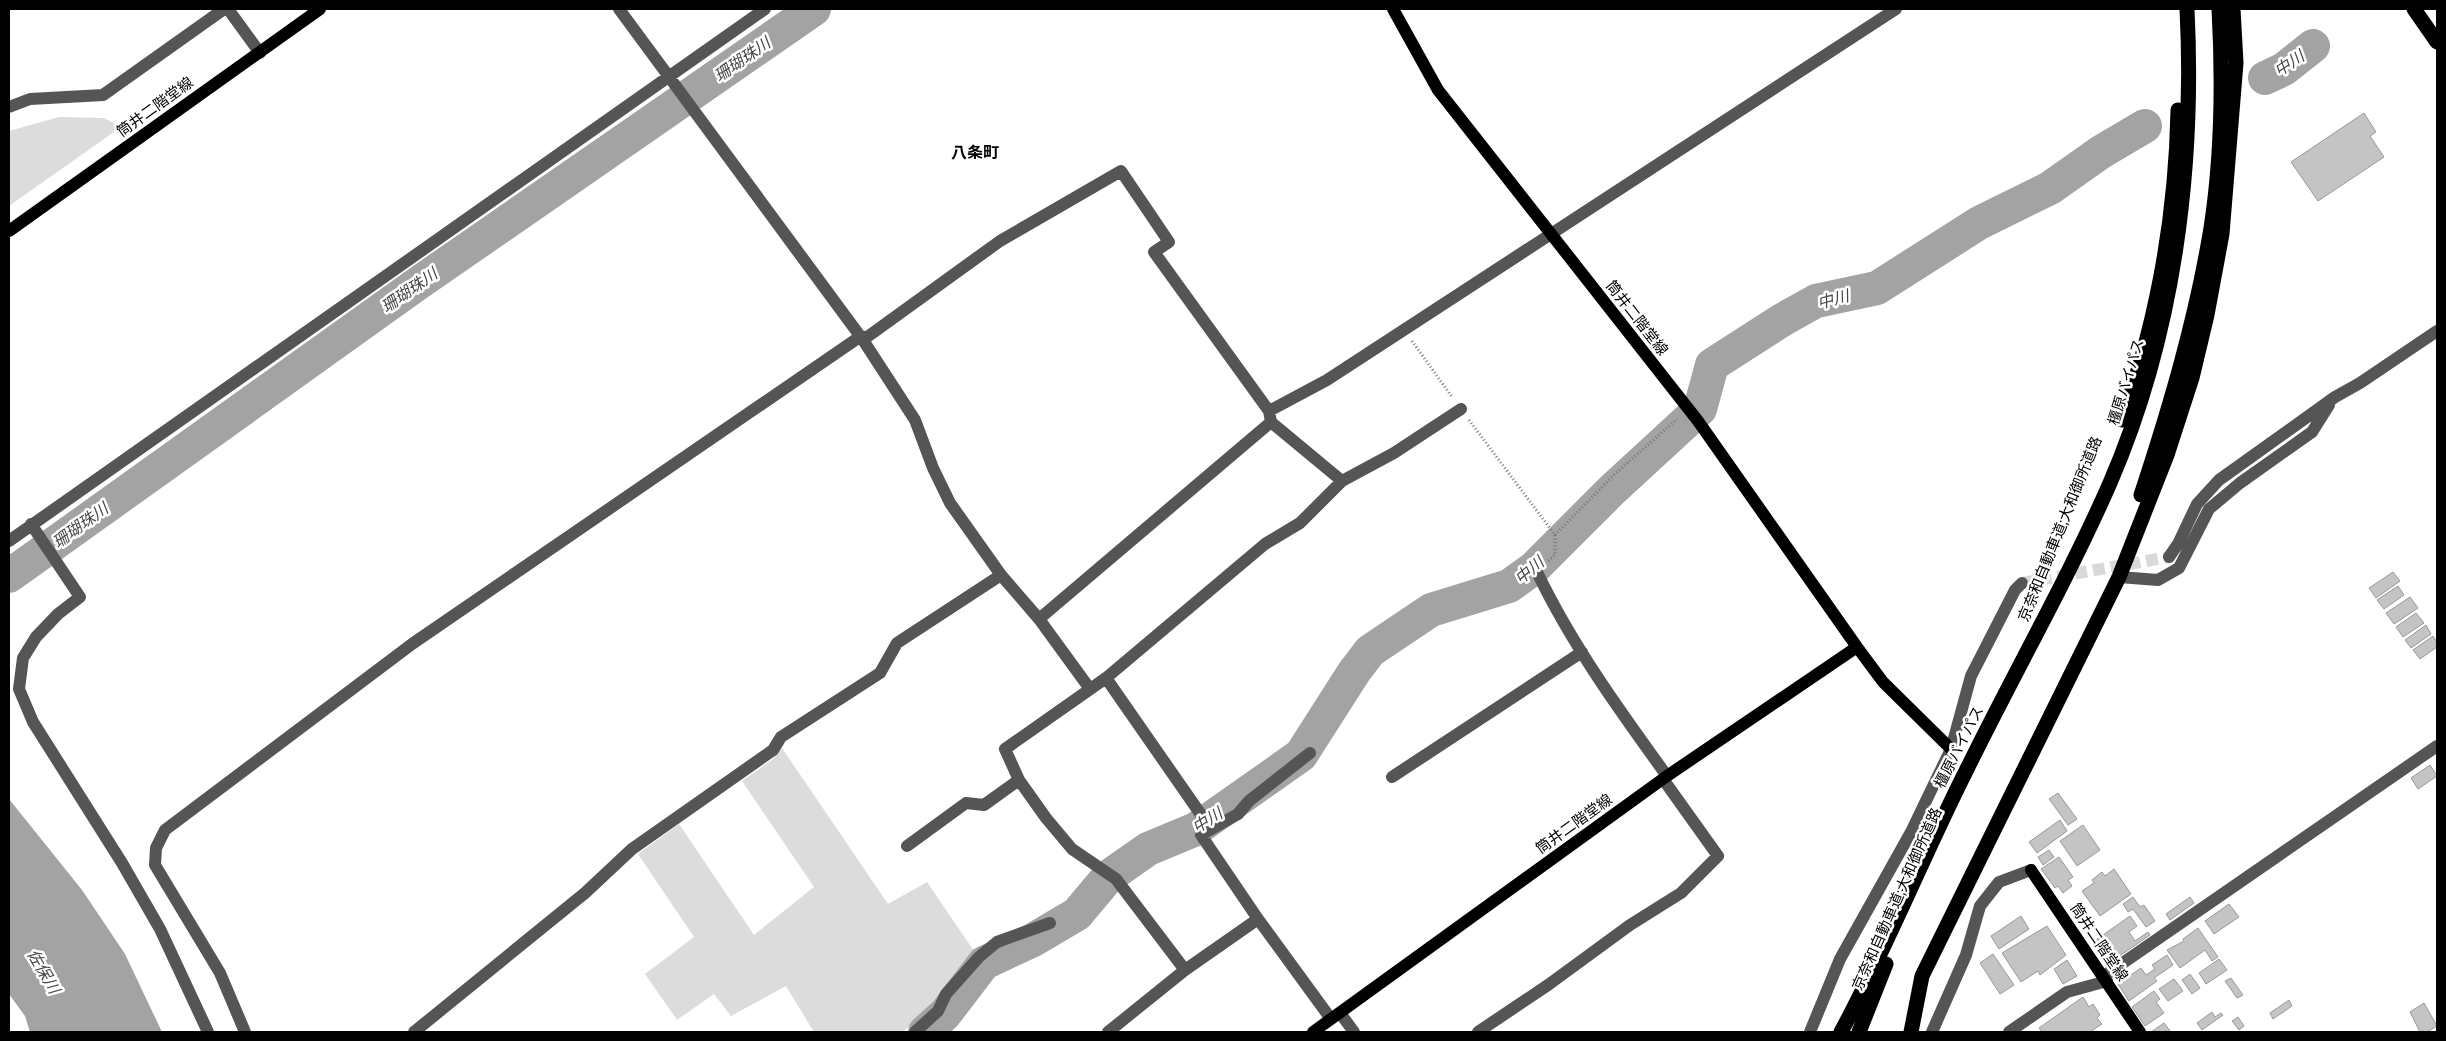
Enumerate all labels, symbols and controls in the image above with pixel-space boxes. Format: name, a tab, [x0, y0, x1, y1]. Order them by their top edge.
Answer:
water label: 珊瑚珠川	[711, 32, 776, 86]
water label: 中川	[2271, 45, 2310, 80]
street label: 筒井二階堂線	[113, 72, 197, 141]
district label: 八条町	[951, 143, 999, 162]
water label: 珊瑚珠川	[378, 263, 443, 317]
street label: 筒井二階堂線	[1602, 276, 1673, 359]
water label: 中川	[1815, 286, 1853, 313]
street label: 橿原バイパス	[2103, 336, 2148, 428]
street label: 京奈和自動車道;大和御所道路	[2014, 433, 2105, 624]
water label: 珊瑚珠川	[49, 498, 113, 552]
water label: 中川	[1511, 552, 1549, 588]
street label: 橿原バイパス	[1930, 702, 1987, 791]
street label: 筒井二階堂線	[1532, 789, 1616, 858]
water label: 中川	[1189, 803, 1228, 837]
street label: 京奈和自動車道;大和御所道路	[1848, 804, 1946, 993]
street label: 筒井二階堂線	[2066, 899, 2132, 984]
water label: 佐保川	[23, 946, 65, 999]

